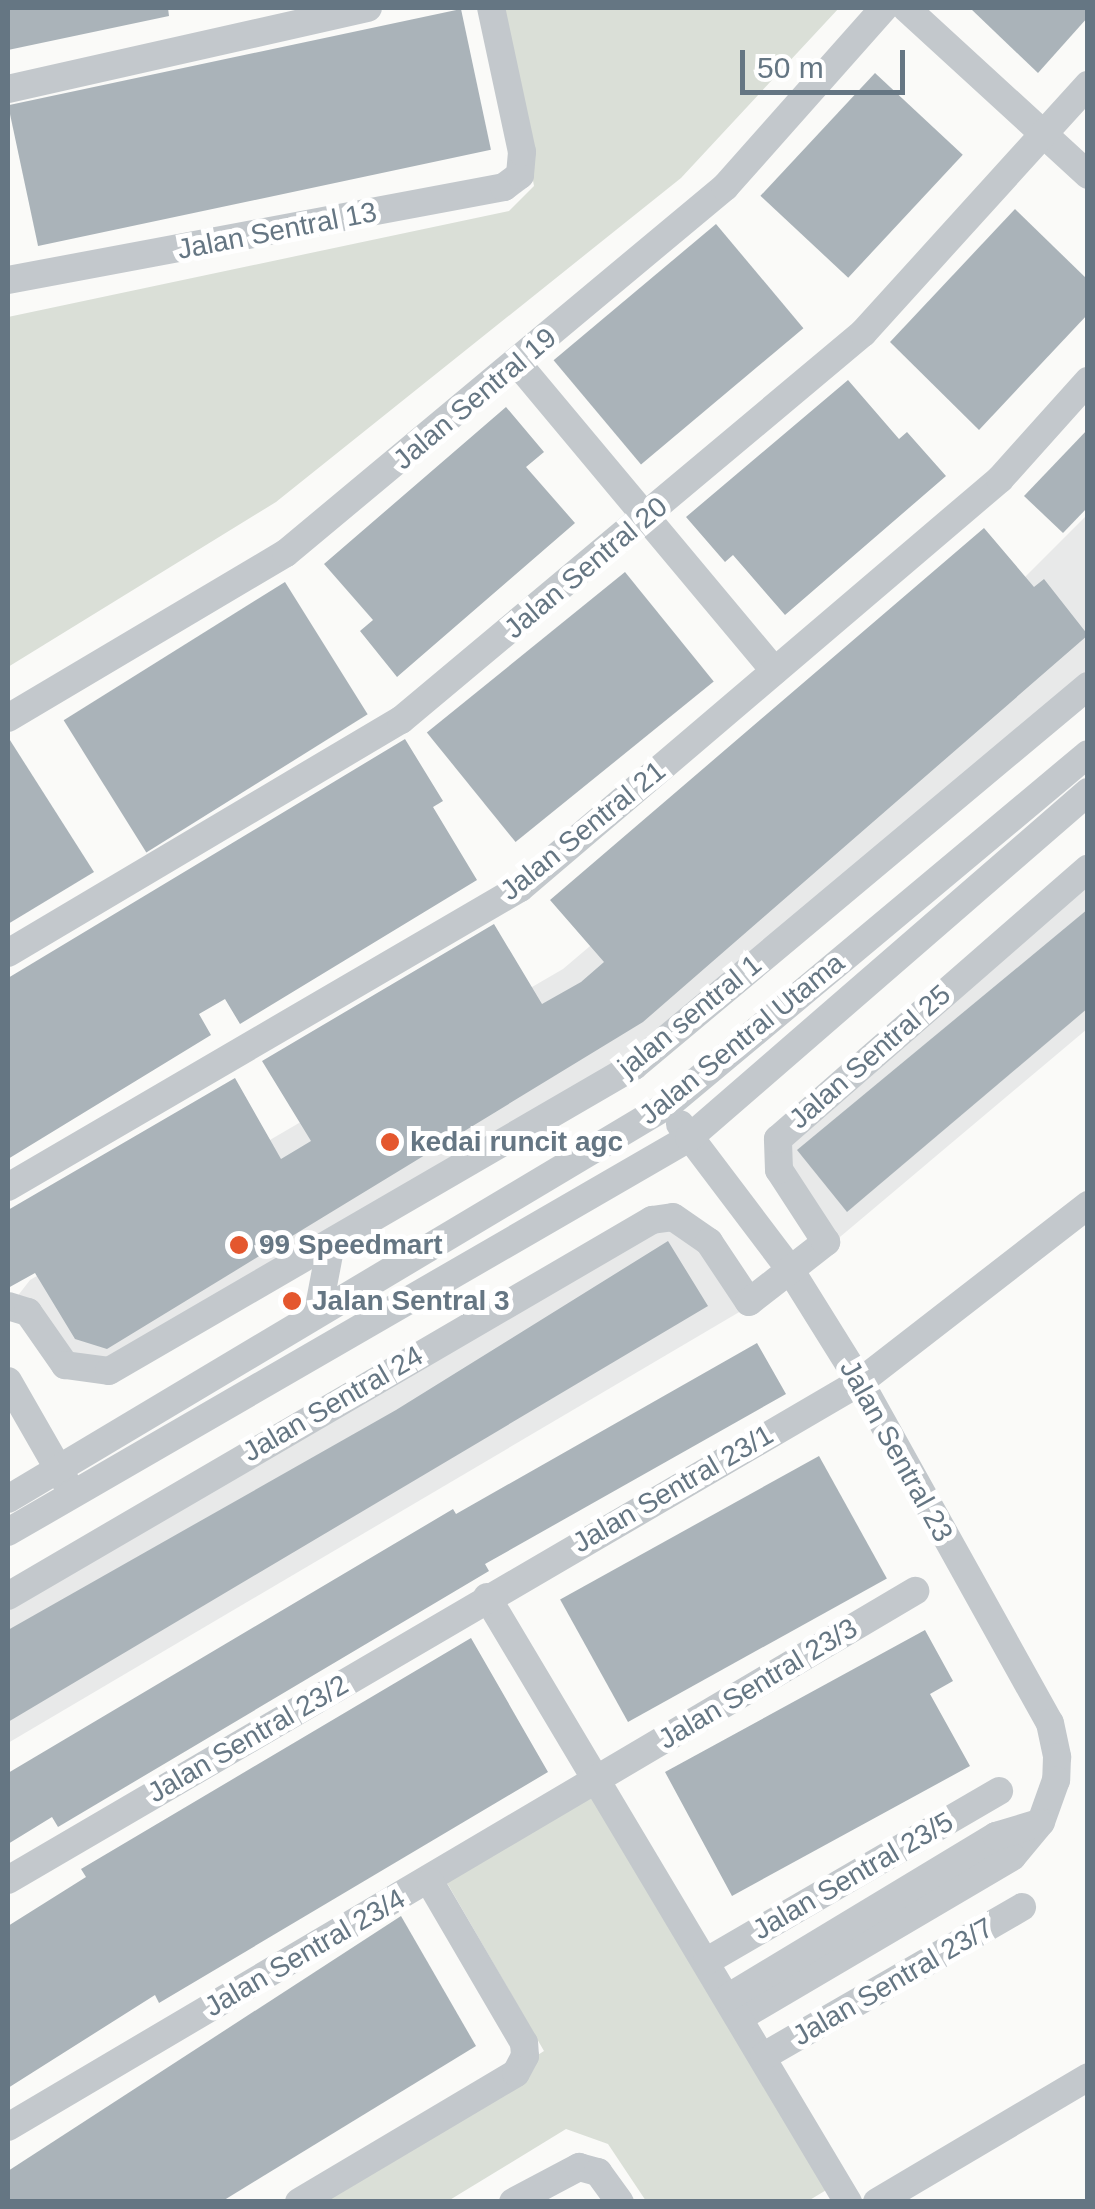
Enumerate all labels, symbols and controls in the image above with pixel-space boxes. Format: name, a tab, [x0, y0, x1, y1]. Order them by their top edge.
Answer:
scale bar	[745, 30, 910, 92]
text: 50 m	[757, 51, 824, 84]
street label: Jalan Sentral 13	[174, 195, 380, 267]
street label: Jalan Sentral 19	[387, 321, 563, 477]
street label: Jalan Sentral 20	[498, 490, 674, 646]
street label: Jalan Sentral 21	[494, 754, 672, 908]
street label: Jalan Sentral Utama	[633, 946, 851, 1132]
street label: jalan sentral 1	[612, 948, 768, 1084]
street label: Jalan Sentral 25	[783, 978, 957, 1136]
place label: kedai runcit agc	[410, 1125, 623, 1159]
marker: kedai runcit agc	[379, 1131, 401, 1153]
place label: 99 Speedmart	[259, 1228, 443, 1262]
marker: 99 Speedmart	[228, 1234, 250, 1256]
place label: Jalan Sentral 3	[312, 1284, 510, 1318]
marker: Jalan Sentral 3	[281, 1290, 303, 1312]
street label: Jalan Sentral 24	[237, 1339, 429, 1469]
street label: Jalan Sentral 23	[832, 1354, 960, 1548]
street label: Jalan Sentral 23/1	[567, 1418, 779, 1560]
street label: Jalan Sentral 23/3	[653, 1611, 863, 1757]
street label: Jalan Sentral 23/2	[142, 1668, 354, 1810]
street label: Jalan Sentral 23/5	[747, 1805, 959, 1947]
street label: Jalan Sentral 23/4	[199, 1882, 411, 2024]
street label: Jalan Sentral 23/7	[787, 1911, 999, 2053]

